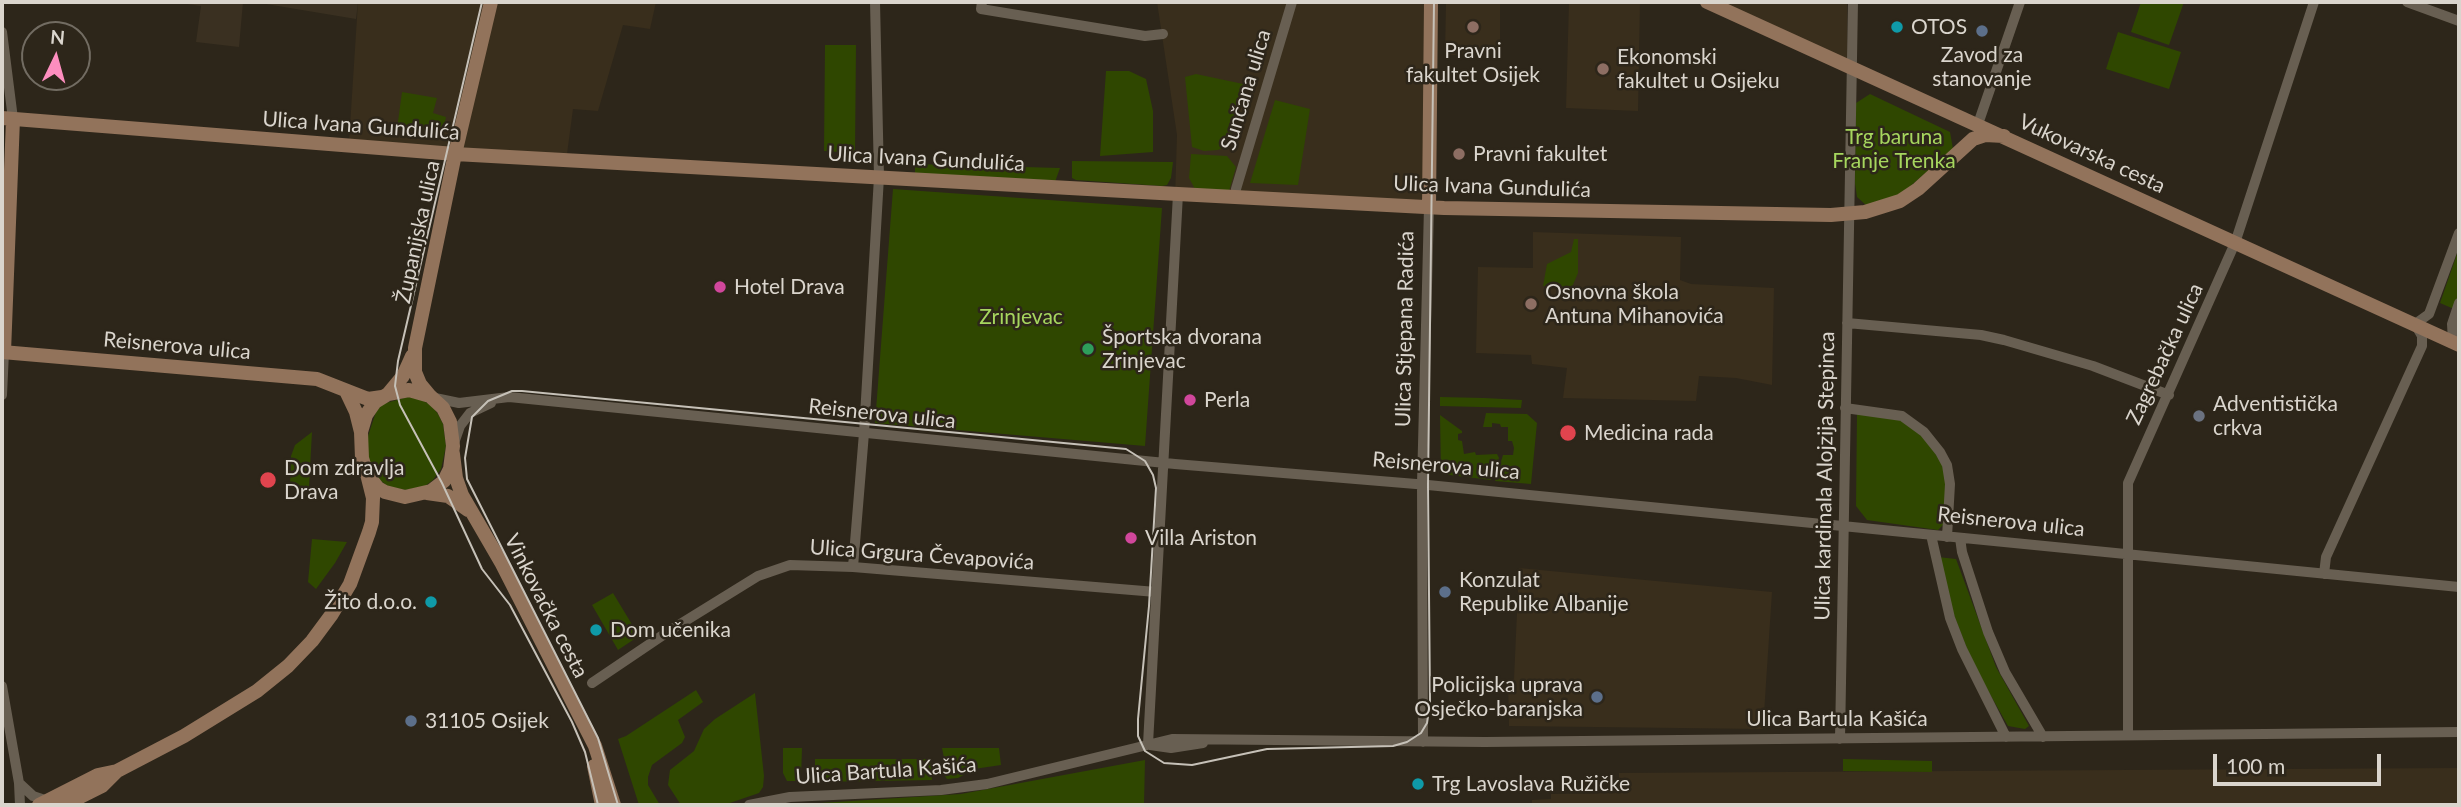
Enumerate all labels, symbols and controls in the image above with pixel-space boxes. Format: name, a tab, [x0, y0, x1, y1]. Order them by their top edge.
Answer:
place label: OTOS	[1911, 14, 1967, 40]
marker: Pravni fakultet Osijek	[1465, 19, 1481, 35]
marker: OTOS	[1889, 19, 1905, 35]
north arrow	[21, 21, 91, 91]
marker: Zavod za stanovanje	[1974, 23, 1990, 39]
text: N	[49, 24, 66, 49]
street label: Sunčana ulica	[1216, 27, 1276, 153]
place label: Pravni fakultet Osijek	[1406, 38, 1540, 88]
place label: Zavod za stanovanje	[1932, 42, 2032, 92]
place label: Ekonomski fakultet u Osijeku	[1617, 44, 1780, 94]
marker: Ekonomski fakultet u Osijeku	[1595, 61, 1611, 77]
street label: Ulica Ivana Gundulića	[261, 107, 461, 145]
street label: Vukovarska cesta	[2015, 109, 2169, 199]
park label: Trg baruna Franje Trenka	[1832, 124, 1956, 174]
street label: Ulica Ivana Gundulića	[827, 141, 1025, 177]
place label: Pravni fakultet	[1473, 141, 1607, 167]
marker: Pravni fakultet	[1451, 146, 1467, 162]
street label: Županijska ulica	[391, 158, 445, 306]
street label: Ulica Ivana Gundulića	[1393, 171, 1591, 203]
street label: Ulica Stjepana Radića	[1391, 231, 1419, 427]
place label: Hotel Drava	[734, 274, 845, 300]
marker: Hotel Drava	[712, 279, 728, 295]
place label: Osnovna škola Antuna Mihanovića	[1545, 279, 1724, 329]
street label: Zagrebačka ulica	[2121, 279, 2209, 429]
marker: Osnovna škola Antuna Mihanovića	[1523, 296, 1539, 312]
park label: Zrinjevac	[979, 304, 1063, 330]
place label: Športska dvorana Zrinjevac	[1102, 324, 1262, 374]
street label: Reisnerova ulica	[102, 327, 252, 365]
street label: Ulica kardinala Alojzija Stepinca	[1810, 331, 1840, 621]
marker: Športska dvorana Zrinjevac	[1080, 341, 1096, 357]
place label: Perla	[1204, 387, 1250, 413]
place label: Adventistička crkva	[2213, 391, 2338, 441]
marker: Perla	[1182, 392, 1198, 408]
street label: Reisnerova ulica	[807, 394, 957, 434]
marker: Adventistička crkva	[2191, 408, 2207, 424]
place label: Medicina rada	[1584, 420, 1714, 446]
marker: Medicina rada	[1558, 423, 1578, 443]
street label: Reisnerova ulica	[1371, 447, 1521, 485]
place label: Dom zdravlja Drava	[284, 455, 404, 505]
marker: Dom zdravlja Drava	[258, 470, 278, 490]
street label: Reisnerova ulica	[1936, 502, 2086, 542]
place label: Villa Ariston	[1145, 525, 1257, 551]
street label: Vinkovačka cesta	[499, 530, 593, 682]
marker: Villa Ariston	[1123, 530, 1139, 546]
street label: Ulica Grgura Čevapovića	[809, 535, 1035, 575]
place label: Konzulat Republike Albanije	[1459, 567, 1629, 617]
marker: Konzulat Republike Albanije	[1437, 584, 1453, 600]
place label: Žito d.o.o.	[324, 589, 417, 615]
marker: Žito d.o.o.	[423, 594, 439, 610]
place label: Dom učenika	[610, 617, 731, 643]
marker: Dom učenika	[588, 622, 604, 638]
place label: Policijska uprava Osječko-baranjska	[1414, 672, 1583, 722]
marker: Policijska uprava Osječko-baranjska	[1589, 689, 1605, 705]
street label: Ulica Bartula Kašića	[1746, 706, 1928, 732]
place label: 31105 Osijek	[425, 708, 549, 734]
marker: 31105 Osijek	[403, 713, 419, 729]
scale bar	[2216, 740, 2384, 784]
street label: Ulica Bartula Kašića	[795, 752, 977, 790]
text: 100 m	[2226, 753, 2285, 778]
place label: Trg Lavoslava Ružičke	[1432, 771, 1630, 797]
marker: Trg Lavoslava Ružičke	[1410, 776, 1426, 792]

